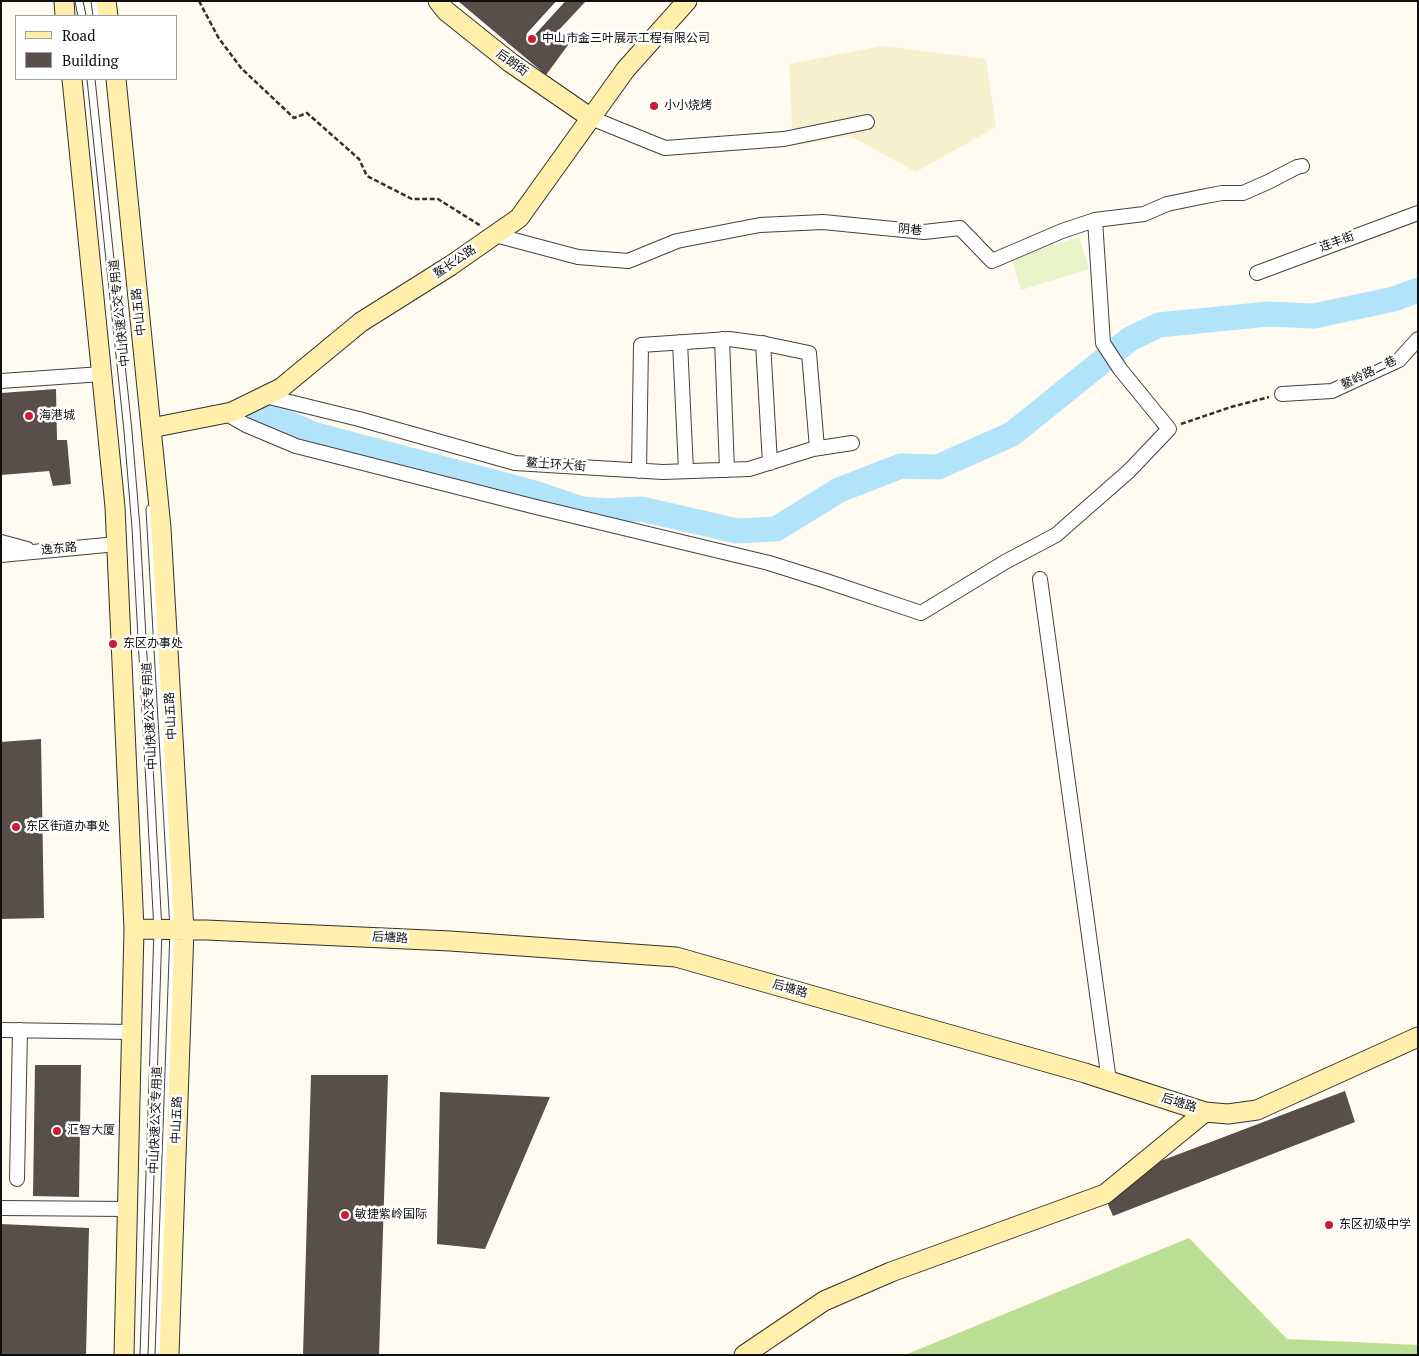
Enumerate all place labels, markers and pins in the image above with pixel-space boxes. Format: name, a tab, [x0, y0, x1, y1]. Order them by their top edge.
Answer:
place label: 中山市金三叶展示工程有限公司	[542, 32, 710, 46]
marker: 中山市金三叶展示工程有限公司	[526, 33, 538, 45]
place label: 小小烧烤	[664, 99, 712, 113]
marker: 小小烧烤	[648, 100, 660, 112]
place label: 海港城	[39, 409, 75, 423]
marker: 海港城	[23, 410, 35, 422]
place label: 东区办事处	[123, 637, 183, 651]
marker: 东区办事处	[107, 638, 119, 650]
place label: 东区街道办事处	[26, 820, 110, 834]
marker: 东区街道办事处	[10, 821, 22, 833]
place label: 汇智大厦	[67, 1124, 115, 1138]
marker: 汇智大厦	[51, 1125, 63, 1137]
place label: 敏捷紫岭国际	[355, 1208, 427, 1222]
marker: 敏捷紫岭国际	[339, 1209, 351, 1221]
place label: 东区初级中学	[1339, 1218, 1411, 1232]
marker: 东区初级中学	[1323, 1219, 1335, 1231]

